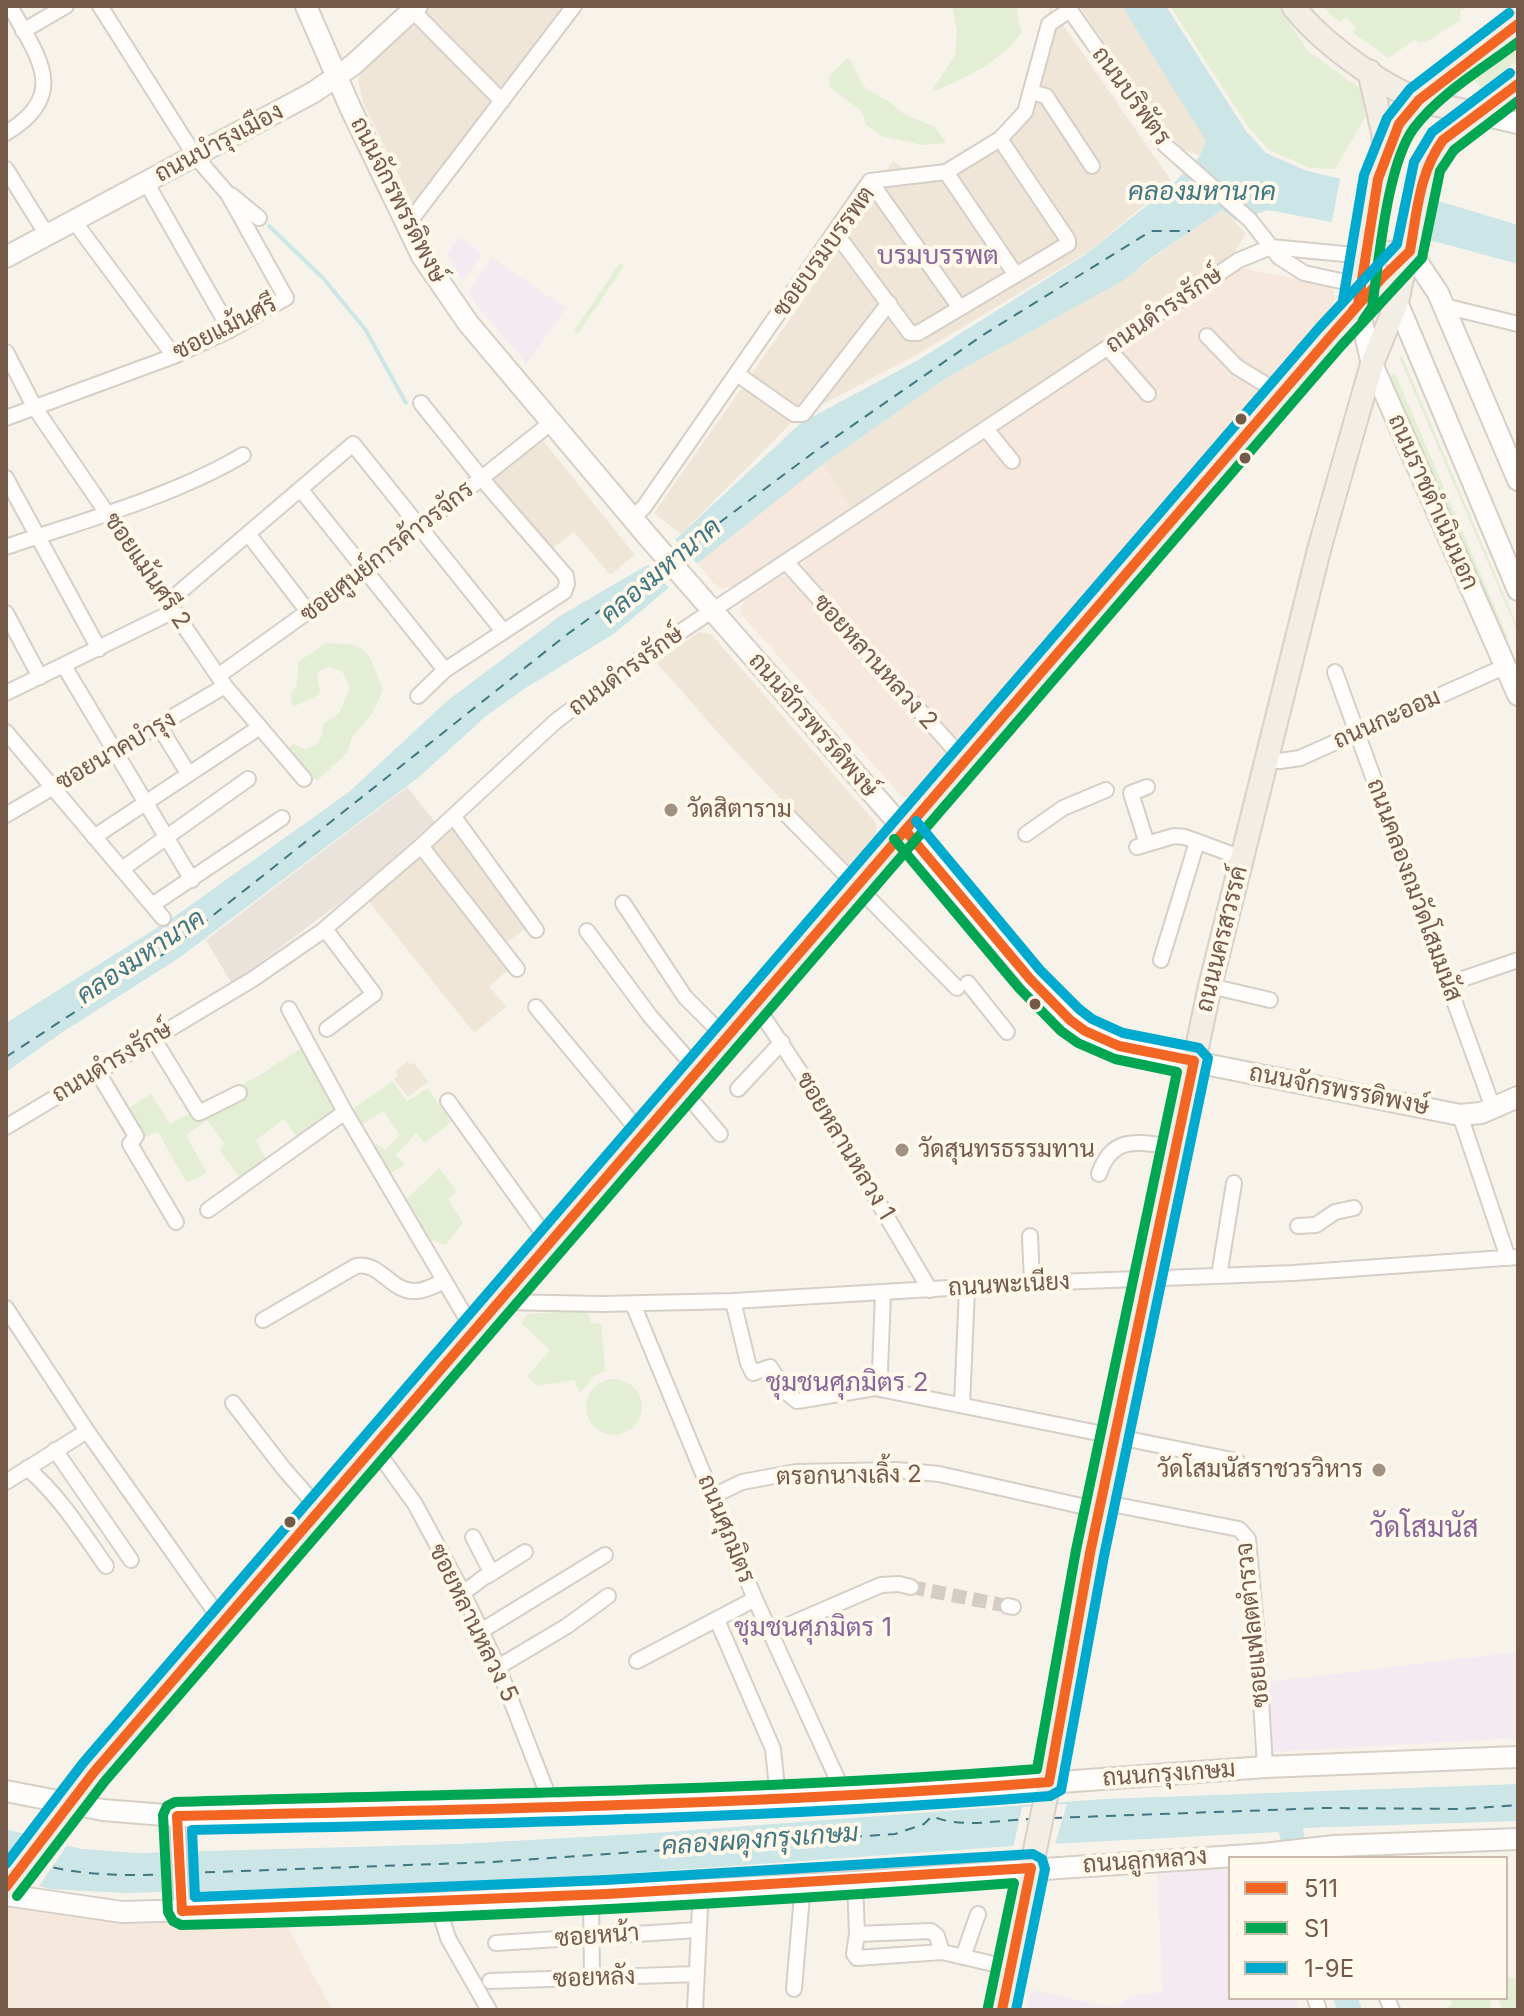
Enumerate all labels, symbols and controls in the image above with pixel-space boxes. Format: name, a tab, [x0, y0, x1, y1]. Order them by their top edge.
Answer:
street label: ถนนบริพัตร	[1086, 41, 1176, 151]
street label: ถนนบำรุงเมือง	[150, 97, 288, 189]
street label: ถนนจักรพรรดิพงษ์	[344, 112, 452, 288]
water label: คลองมหานาค	[1128, 176, 1276, 208]
street label: ซอยบรมบรรพต	[767, 181, 881, 323]
district label: บรมบรรพต	[877, 240, 999, 272]
street label: ถนนดำรงรักษ์	[1100, 260, 1228, 360]
street label: ซอยแม้นศรี	[168, 290, 282, 366]
street label: ถนนราชดำเนินนอก	[1381, 410, 1485, 594]
unlabelled marker	[1233, 411, 1249, 427]
unlabelled marker	[1237, 450, 1253, 466]
street label: ซอยศูนย์การค้าวรจักร	[295, 475, 479, 629]
street label: ซอยแม้นศรี 2	[98, 507, 196, 635]
water label: คลองมหานาค	[594, 512, 728, 630]
street label: ซอยหลานหลวง 2	[807, 588, 943, 736]
street label: ถนนดำรงรักษ์	[563, 620, 689, 722]
street label: ถนนจักรพรรดิพงษ์	[742, 647, 884, 803]
street label: ถนนกะออม	[1329, 683, 1445, 755]
street label: ซอยนาคบำรุง	[51, 705, 181, 797]
street label: ถนนคลองถมวัดโสมมนัส	[1360, 775, 1468, 1005]
place label: วัดสิตาราม	[687, 796, 792, 824]
marker: วัดสิตาราม	[662, 801, 680, 819]
street label: ถนนนครสวรรค์	[1190, 863, 1254, 1015]
water label: คลองมหานาค	[71, 903, 211, 1011]
unlabelled marker	[1027, 996, 1043, 1012]
street label: ถนนดำรงรักษ์	[47, 1015, 177, 1109]
street label: ถนนจักรพรรดิพงษ์	[1247, 1058, 1431, 1122]
street label: ซอยหลานหลวง 1	[789, 1067, 901, 1225]
place label: วัดสุนทรธรรมทาน	[918, 1136, 1095, 1164]
marker: วัดสุนทรธรรมทาน	[893, 1141, 911, 1159]
street label: ถนนพะเนียง	[947, 1267, 1071, 1303]
district label: ชุมชนศุภมิตร 2	[765, 1367, 929, 1399]
place label: วัดโสมนัสราชวรวิหาร	[1157, 1456, 1363, 1484]
street label: ตรอกนางเลิ้ง 2	[776, 1460, 922, 1492]
marker: วัดโสมนัสราชวรวิหาร	[1370, 1461, 1388, 1479]
street label: ถนนศุภมิตร	[691, 1470, 761, 1588]
district label: วัดโสมนัส	[1369, 1512, 1479, 1546]
unlabelled marker	[282, 1514, 298, 1530]
street label: ซอยหลานหลวง 5	[422, 1539, 524, 1707]
street label: ซอยแฟลตตำรวจ	[1230, 1541, 1276, 1709]
district label: ชุมชนศุภมิตร 1	[734, 1612, 892, 1644]
street label: ถนนกรุงเกษม	[1102, 1755, 1236, 1793]
water label: คลองผดุงกรุงเกษม	[661, 1818, 859, 1862]
street label: ถนนลูกหลวง	[1082, 1842, 1208, 1880]
legend	[1228, 1856, 1508, 2000]
text: 511	[1304, 1874, 1338, 1903]
text: S1	[1304, 1914, 1329, 1943]
street label: ซอยหน้า	[554, 1919, 640, 1953]
text: 1-9E	[1304, 1954, 1354, 1983]
street label: ซอยหลัง	[552, 1962, 636, 1994]

